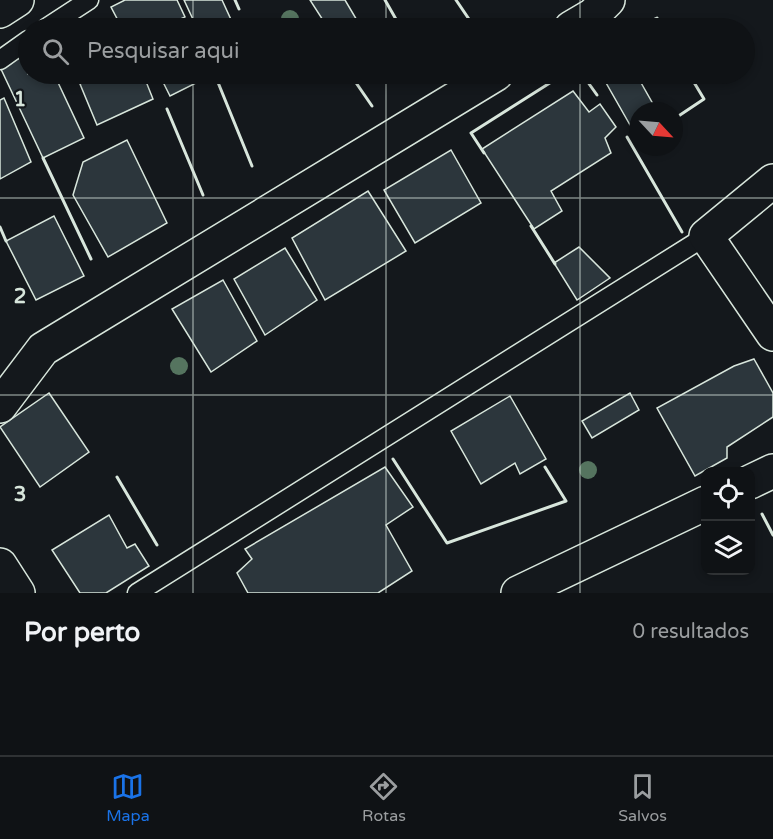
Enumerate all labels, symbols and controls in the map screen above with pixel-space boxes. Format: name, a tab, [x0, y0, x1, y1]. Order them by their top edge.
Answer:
search box	[18, 18, 755, 84]
icon: search	[39, 35, 72, 68]
text: Pesquisar aqui	[87, 38, 239, 64]
text: 1	[14, 88, 26, 112]
north arrow	[629, 102, 683, 156]
text: 2	[14, 285, 26, 309]
map controls	[701, 467, 755, 575]
button: locate	[701, 467, 755, 521]
text: 3	[14, 483, 26, 507]
button: layers	[701, 521, 755, 575]
text: Por perto	[24, 617, 140, 648]
text: 0 resultados	[633, 620, 749, 644]
tab: Mapa	[106, 770, 150, 826]
tab: Rotas	[362, 770, 406, 826]
tab: Salvos	[618, 770, 667, 826]

